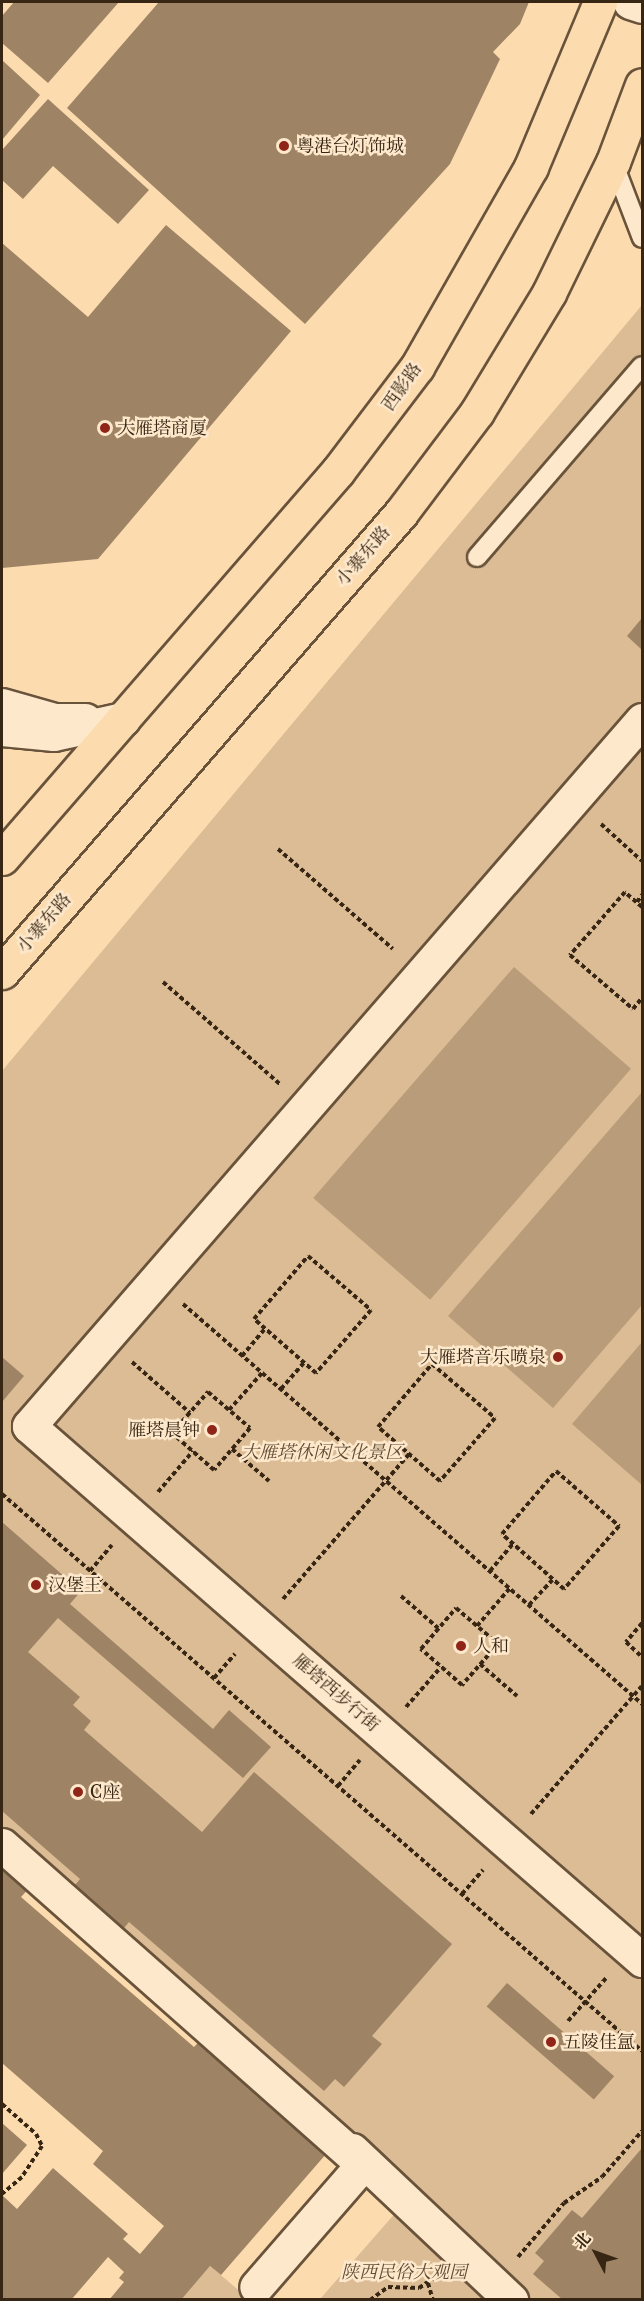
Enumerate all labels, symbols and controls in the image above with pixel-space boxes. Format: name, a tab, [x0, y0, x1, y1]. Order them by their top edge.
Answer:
place label: 粤港台灯饰城	[296, 135, 404, 157]
marker: 粤港台灯饰城	[277, 139, 291, 153]
street label: 西影路	[378, 359, 426, 415]
place label: 大雁塔商厦	[117, 417, 207, 439]
marker: 大雁塔商厦	[98, 421, 112, 435]
street label: 小寨东路	[331, 522, 395, 590]
street label: 小寨东路	[12, 889, 76, 957]
place label: 大雁塔音乐喷泉	[420, 1346, 546, 1368]
marker: 大雁塔音乐喷泉	[551, 1350, 565, 1364]
place label: 雁塔晨钟	[128, 1419, 200, 1441]
marker: 雁塔晨钟	[205, 1423, 219, 1437]
park label: 大雁塔休闲文化景区	[241, 1441, 403, 1463]
place label: 汉堡王	[48, 1574, 102, 1596]
marker: 汉堡王	[29, 1578, 43, 1592]
place label: 人和	[473, 1635, 509, 1657]
marker: 人和	[454, 1639, 468, 1653]
street label: 雁塔西步行街	[288, 1649, 384, 1737]
place label: C座	[90, 1781, 120, 1803]
marker: C座	[71, 1785, 85, 1799]
place label: 五陵佳氲	[563, 2031, 635, 2053]
marker: 五陵佳氲	[544, 2035, 558, 2049]
north arrow	[566, 2223, 626, 2283]
text: 北	[570, 2229, 594, 2253]
park label: 陕西民俗大观园	[341, 2261, 467, 2283]

